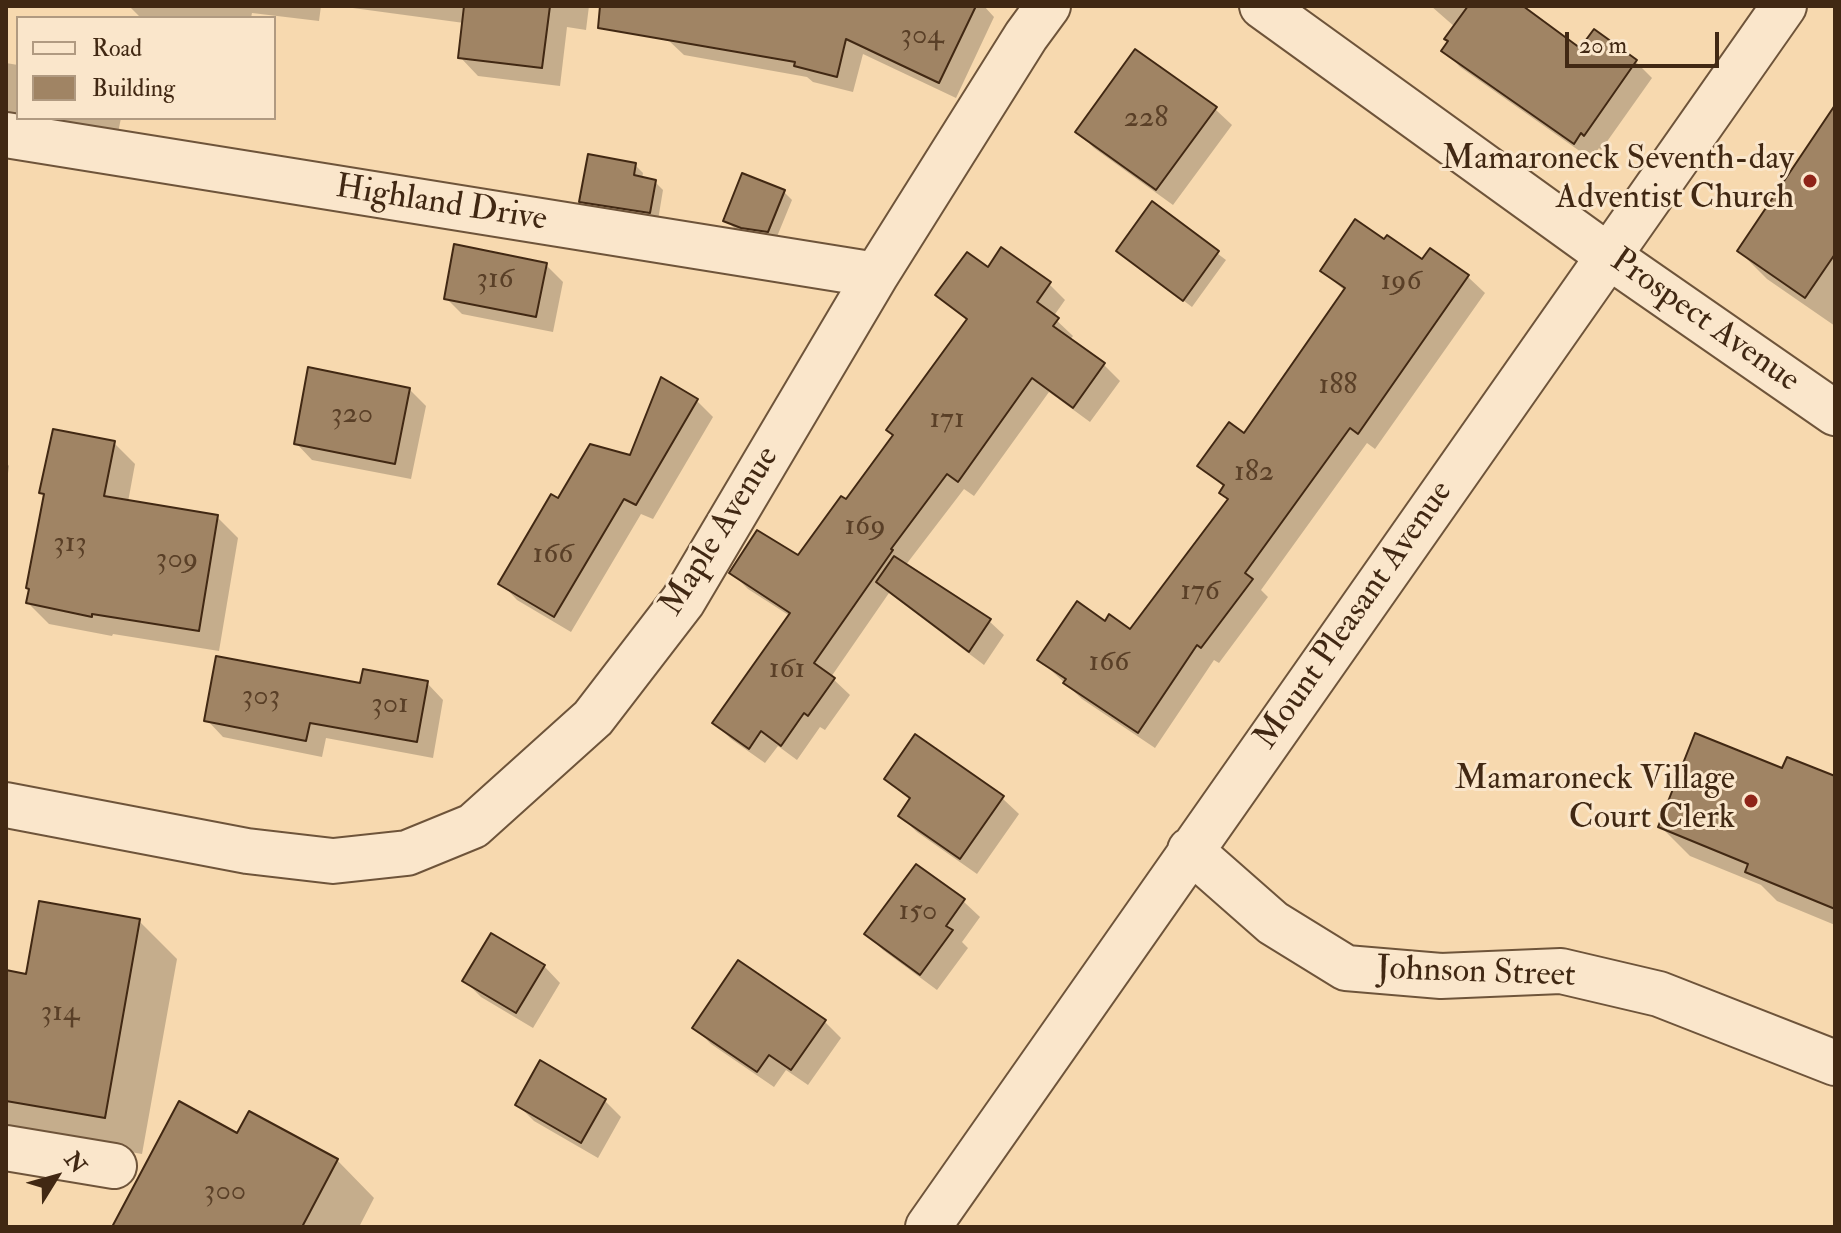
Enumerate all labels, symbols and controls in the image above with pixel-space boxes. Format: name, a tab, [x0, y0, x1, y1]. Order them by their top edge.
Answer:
legend	[16, 16, 276, 120]
scale bar	[1569, 16, 1723, 66]
house number: 304	[901, 19, 943, 55]
text: 20 m	[1579, 30, 1627, 61]
text: Road	[92, 33, 142, 64]
text: Building	[92, 73, 175, 104]
house number: 228	[1124, 102, 1168, 138]
place label: Mamaroneck Seventh-day Adventist Church	[1442, 141, 1794, 220]
street label: Highland Drive	[332, 168, 550, 242]
marker: Mamaroneck Seventh-day Adventist Church	[1801, 172, 1819, 190]
street label: Prospect Avenue	[1601, 242, 1807, 402]
house number: 316	[476, 263, 514, 299]
house number: 196	[1380, 265, 1422, 301]
house number: 188	[1319, 369, 1357, 405]
house number: 320	[331, 398, 373, 434]
house number: 171	[929, 403, 965, 439]
street label: Maple Avenue	[653, 440, 789, 624]
house number: 182	[1234, 456, 1274, 492]
street label: Mount Pleasant Avenue	[1247, 474, 1463, 758]
house number: 169	[844, 510, 886, 546]
house number: 313	[53, 527, 87, 563]
house number: 166	[533, 538, 573, 574]
house number: 309	[156, 543, 198, 579]
house number: 176	[1180, 575, 1220, 611]
house number: 166	[1089, 646, 1129, 682]
house number: 161	[769, 653, 805, 689]
house number: 303	[242, 680, 280, 716]
house number: 301	[371, 688, 409, 724]
place label: Mamaroneck Village Court Clerk	[1455, 761, 1735, 840]
marker: Mamaroneck Village Court Clerk	[1742, 792, 1760, 810]
house number: 150	[899, 895, 937, 931]
street label: Johnson Street	[1376, 950, 1576, 998]
house number: 314	[41, 996, 79, 1032]
north arrow	[16, 1137, 96, 1217]
text: N	[58, 1146, 92, 1179]
house number: 300	[204, 1175, 246, 1211]

